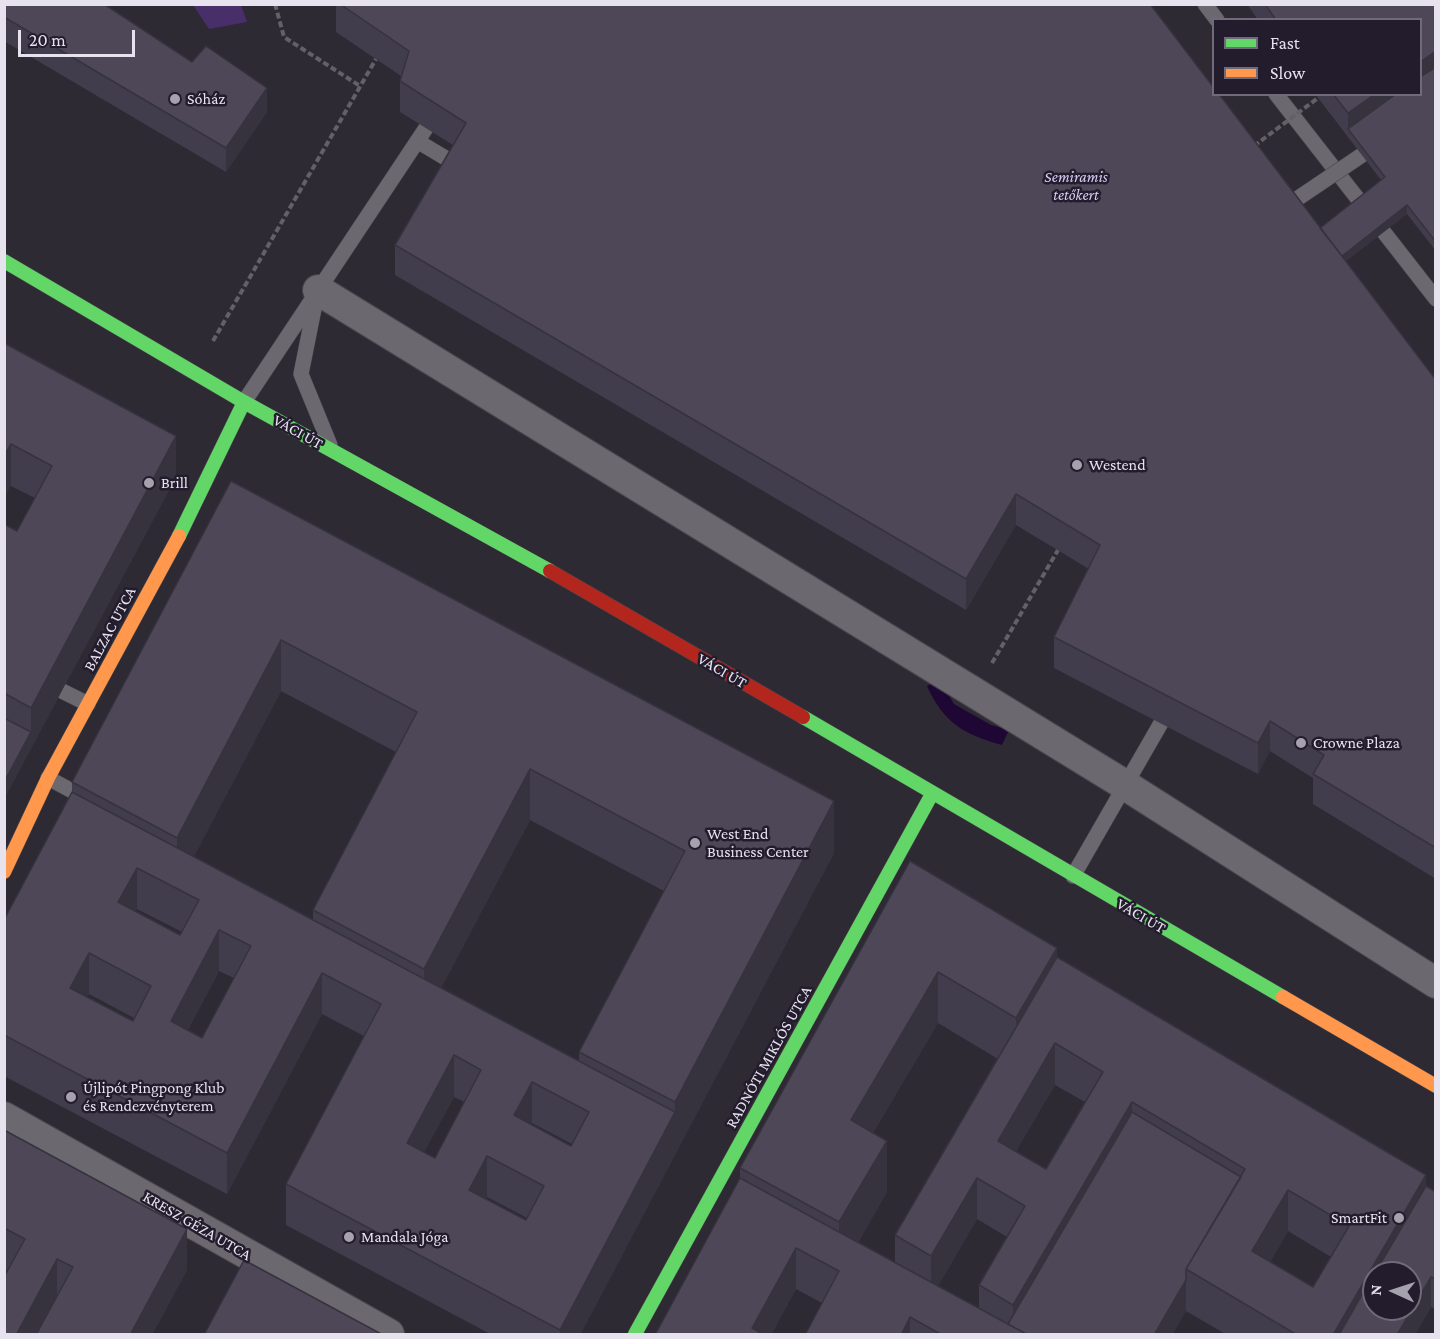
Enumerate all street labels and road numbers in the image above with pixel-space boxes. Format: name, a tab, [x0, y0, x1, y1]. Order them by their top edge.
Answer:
street label: VÁCI ÚT	[270, 411, 326, 453]
street label: BALZAC UTCA	[80, 584, 140, 674]
street label: VÁCI ÚT	[694, 649, 750, 693]
street label: VÁCI ÚT	[1113, 894, 1169, 938]
street label: RADNÓTI MIKLÓS UTCA	[722, 983, 816, 1131]
street label: KRESZ GÉZA UTCA	[139, 1187, 255, 1265]

